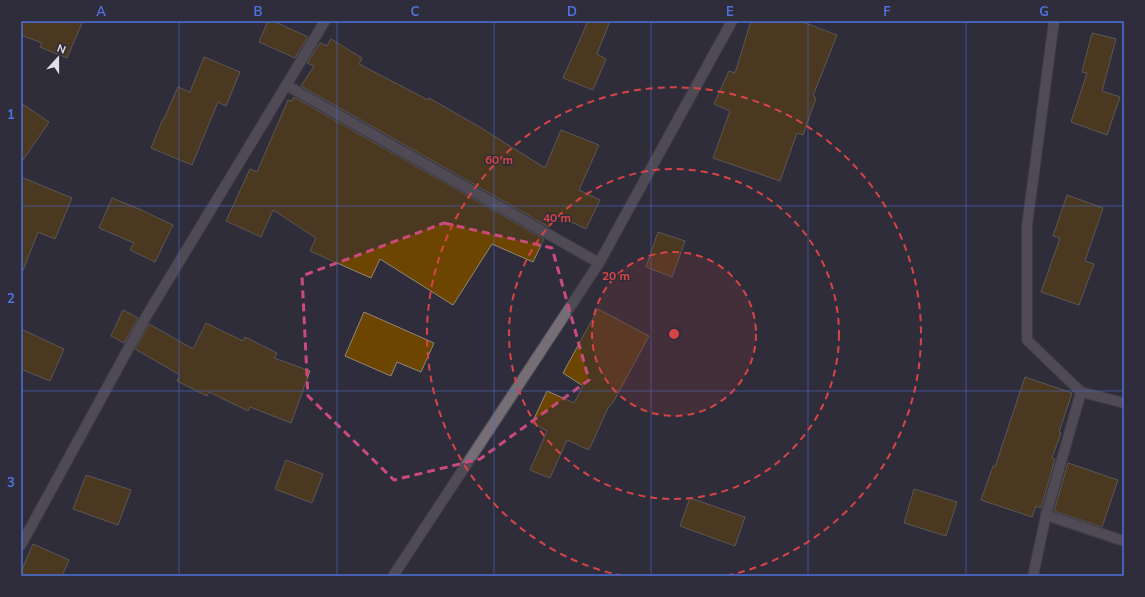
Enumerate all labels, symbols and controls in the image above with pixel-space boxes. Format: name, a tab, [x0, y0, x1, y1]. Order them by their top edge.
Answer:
text: A	[96, 3, 106, 21]
text: B	[254, 3, 263, 21]
text: C	[411, 3, 420, 21]
text: D	[567, 3, 577, 21]
text: E	[726, 3, 734, 21]
text: F	[883, 3, 891, 21]
text: G	[1039, 3, 1049, 21]
north arrow	[38, 38, 78, 78]
text: N	[55, 41, 68, 58]
text: 1	[7, 106, 15, 124]
text: 60 m	[485, 152, 513, 168]
text: 40 m	[543, 210, 571, 226]
text: 20 m	[602, 268, 630, 284]
text: 2	[7, 290, 15, 308]
centre of rings	[667, 327, 681, 341]
text: 3	[7, 474, 15, 492]

